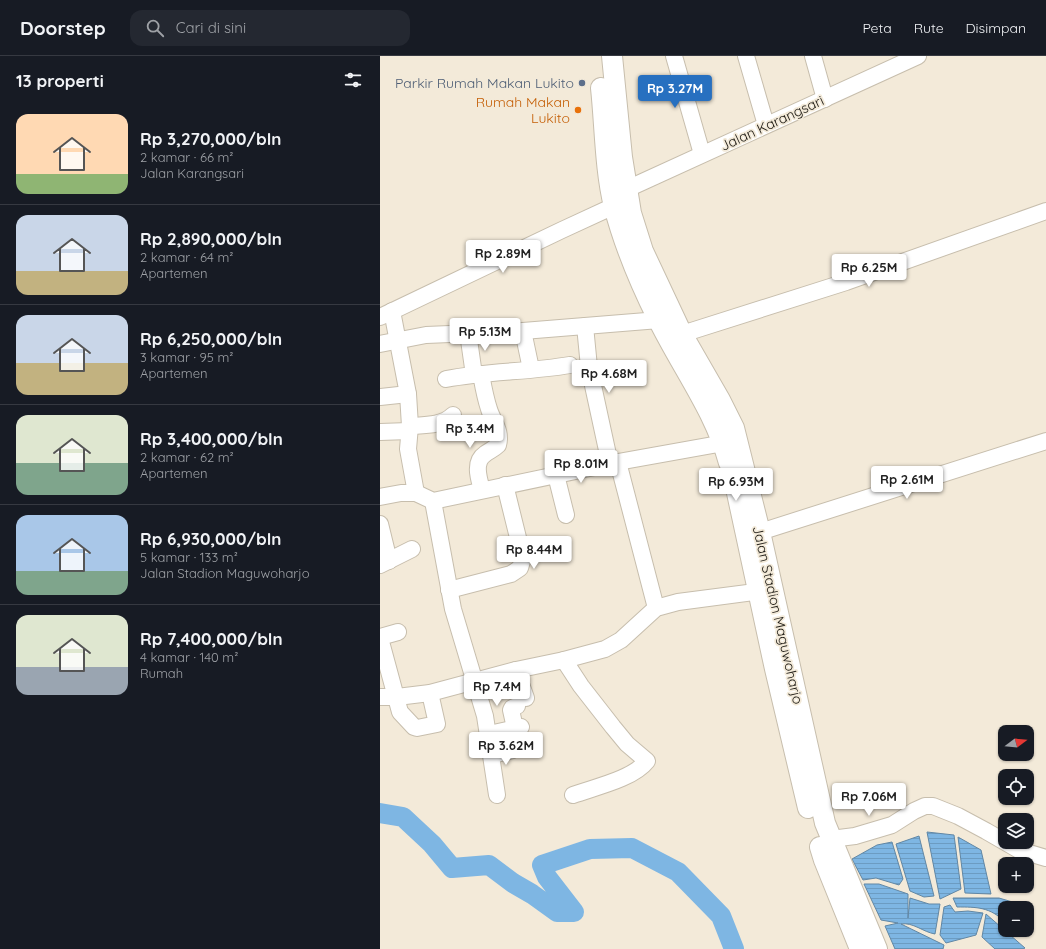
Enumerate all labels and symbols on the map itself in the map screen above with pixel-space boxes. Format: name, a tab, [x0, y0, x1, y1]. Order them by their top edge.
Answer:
place label: Parkir Rumah Makan Lukito	[395, 74, 574, 92]
pin: Rp 3.27M	[634, 75, 716, 109]
marker: Parkir Rumah Makan Lukito	[577, 78, 587, 88]
street label: Jalan Karangsari	[717, 91, 827, 155]
place label: Rumah Makan Lukito	[476, 93, 570, 127]
marker: Rumah Makan Lukito	[573, 105, 583, 115]
pin: Rp 2.89M	[462, 240, 544, 274]
pin: Rp 6.25M	[828, 254, 910, 288]
pin: Rp 5.13M	[444, 318, 526, 352]
pin: Rp 4.68M	[568, 360, 650, 394]
pin: Rp 3.4M	[433, 415, 507, 449]
pin: Rp 8.01M	[540, 450, 622, 484]
pin: Rp 2.61M	[866, 466, 948, 500]
pin: Rp 6.93M	[695, 468, 777, 502]
street label: Jalan Stadion Maguwoharjo	[749, 524, 807, 706]
pin: Rp 8.44M	[493, 536, 575, 570]
pin: Rp 7.4M	[460, 673, 534, 707]
north arrow	[998, 725, 1034, 761]
pin: Rp 3.62M	[465, 732, 547, 766]
pin: Rp 7.06M	[828, 783, 910, 817]

